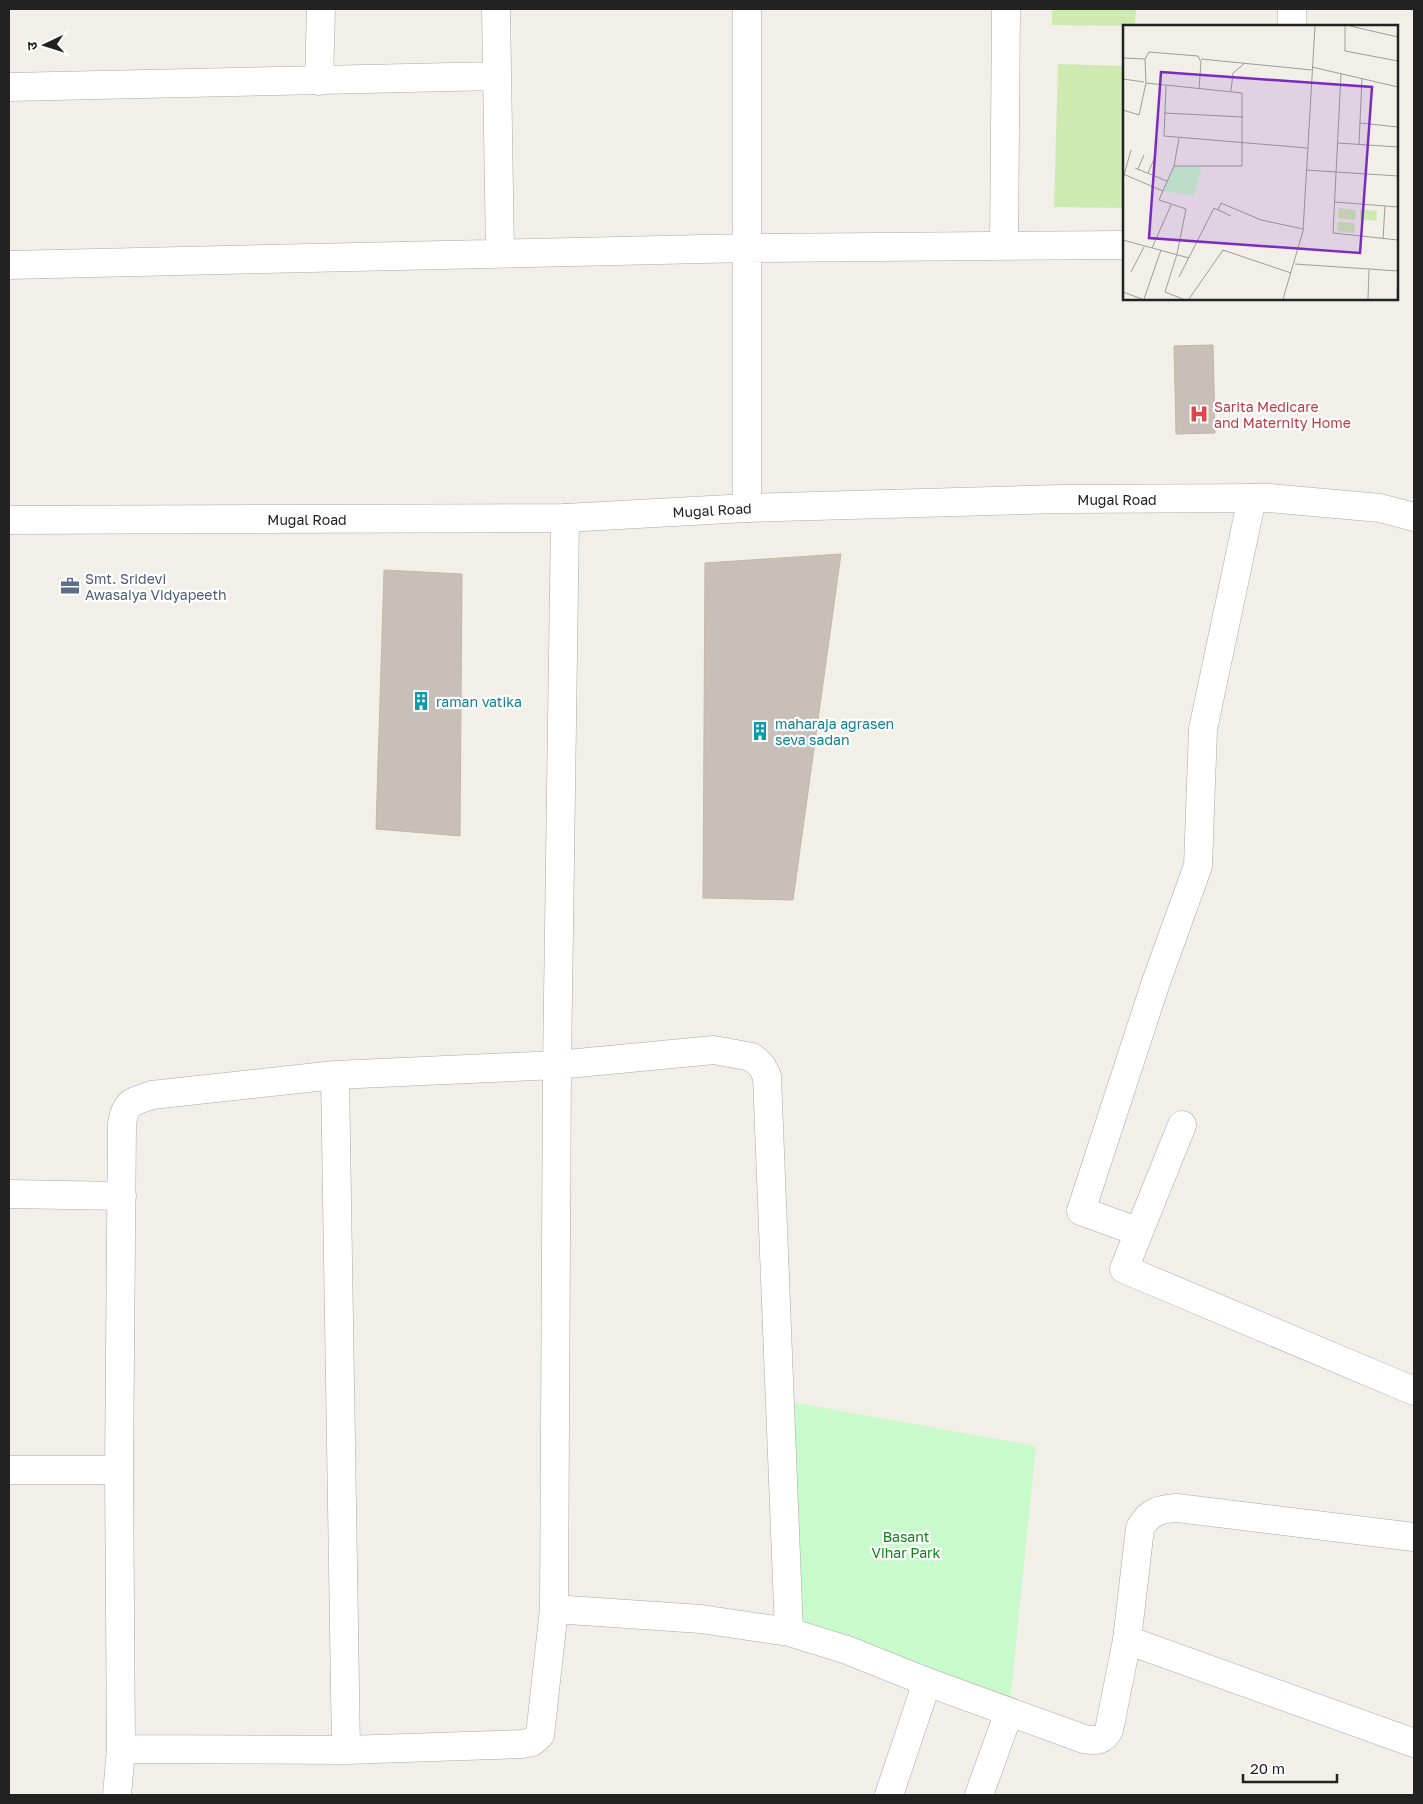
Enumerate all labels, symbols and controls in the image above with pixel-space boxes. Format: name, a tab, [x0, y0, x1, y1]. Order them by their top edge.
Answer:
north arrow	[20, 20, 70, 70]
inset map	[1123, 25, 1398, 300]
text: उ	[23, 40, 40, 51]
place label: Sarita Medicare and Maternity Home	[1214, 398, 1351, 431]
hospital icon: Sarita Medicare and Maternity Home	[1188, 403, 1210, 425]
street label: Mugal Road	[1077, 491, 1157, 508]
street label: Mugal Road	[672, 499, 752, 521]
street label: Mugal Road	[267, 511, 347, 528]
place label: Smt. Sridevi Awasaiya Vidyapeeth	[85, 570, 227, 603]
office icon: Smt. Sridevi Awasaiya Vidyapeeth	[59, 575, 81, 597]
building icon: raman vatika	[410, 690, 432, 712]
place label: raman vatika	[436, 693, 522, 710]
place label: maharaja agrasen seva sadan	[775, 715, 894, 748]
building icon: maharaja agrasen seva sadan	[749, 720, 771, 742]
park label: Basant Vihar Park	[872, 1528, 941, 1561]
scale bar	[1243, 1752, 1337, 1784]
text: 20 m	[1250, 1759, 1285, 1777]

